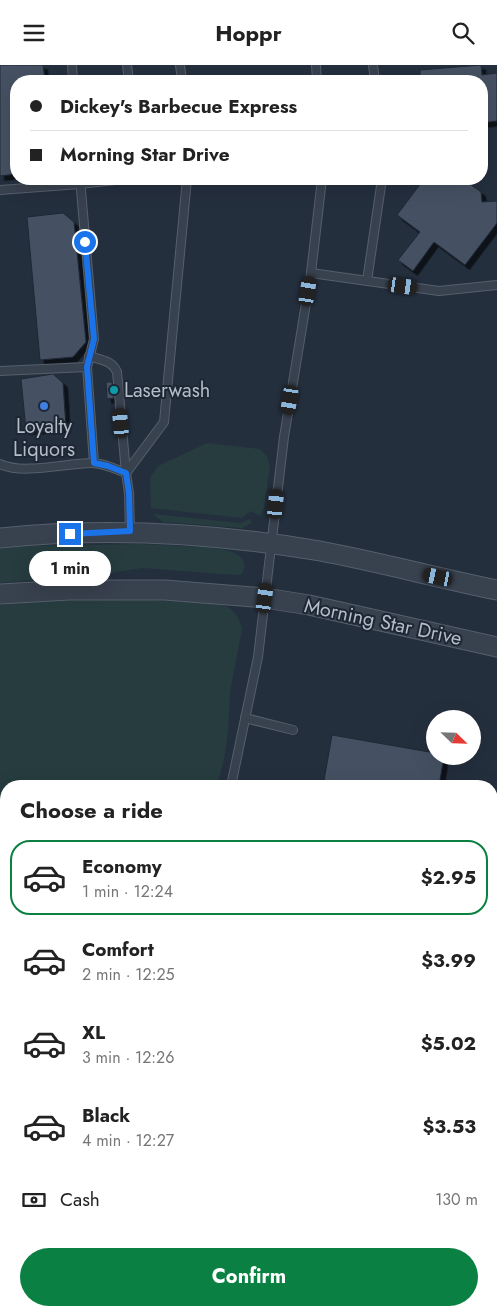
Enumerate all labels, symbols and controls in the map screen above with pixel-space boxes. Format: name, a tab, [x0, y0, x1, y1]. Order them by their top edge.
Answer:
text: Hoppr	[215, 17, 282, 49]
icon: menu	[20, 19, 48, 47]
icon: search	[449, 19, 477, 47]
text: Dickey's Barbecue Express	[60, 93, 297, 120]
text: Morning Star Drive	[60, 141, 230, 168]
route start	[74, 231, 96, 253]
car	[298, 275, 317, 307]
car	[387, 276, 418, 296]
place label: Laserwash	[124, 376, 210, 405]
marker: Laserwash	[108, 384, 120, 396]
car	[280, 384, 299, 416]
marker: Loyalty Liquors	[38, 400, 50, 412]
car	[112, 407, 129, 439]
place label: Loyalty Liquors	[13, 412, 75, 464]
car	[266, 488, 285, 520]
route end	[59, 523, 81, 545]
callout: 1 min	[29, 551, 111, 587]
text: 1 min	[50, 557, 90, 580]
car	[421, 567, 454, 587]
car	[255, 582, 274, 614]
street label: Morning Star Drive	[302, 591, 464, 653]
north arrow	[426, 710, 481, 765]
map controls	[426, 710, 481, 765]
text: Choose a ride	[20, 794, 163, 826]
text: Economy	[82, 853, 162, 880]
icon: car	[22, 855, 67, 900]
text: $2.95	[421, 864, 476, 891]
text: 1 min · 12:24	[82, 880, 173, 903]
text: Comfort	[82, 936, 154, 963]
icon: car	[22, 938, 67, 983]
text: $3.99	[421, 947, 476, 974]
text: 2 min · 12:25	[82, 963, 175, 986]
text: XL	[82, 1019, 105, 1046]
icon: car	[22, 1021, 67, 1066]
text: $5.02	[421, 1030, 476, 1057]
text: 3 min · 12:26	[82, 1046, 174, 1069]
text: Black	[82, 1102, 130, 1129]
icon: car	[22, 1104, 67, 1149]
text: $3.53	[422, 1113, 476, 1140]
text: 4 min · 12:27	[82, 1129, 174, 1152]
icon: cash	[20, 1186, 48, 1214]
text: Cash	[60, 1186, 100, 1213]
text: 130 m	[435, 1188, 478, 1211]
button: Confirm	[20, 1248, 478, 1306]

